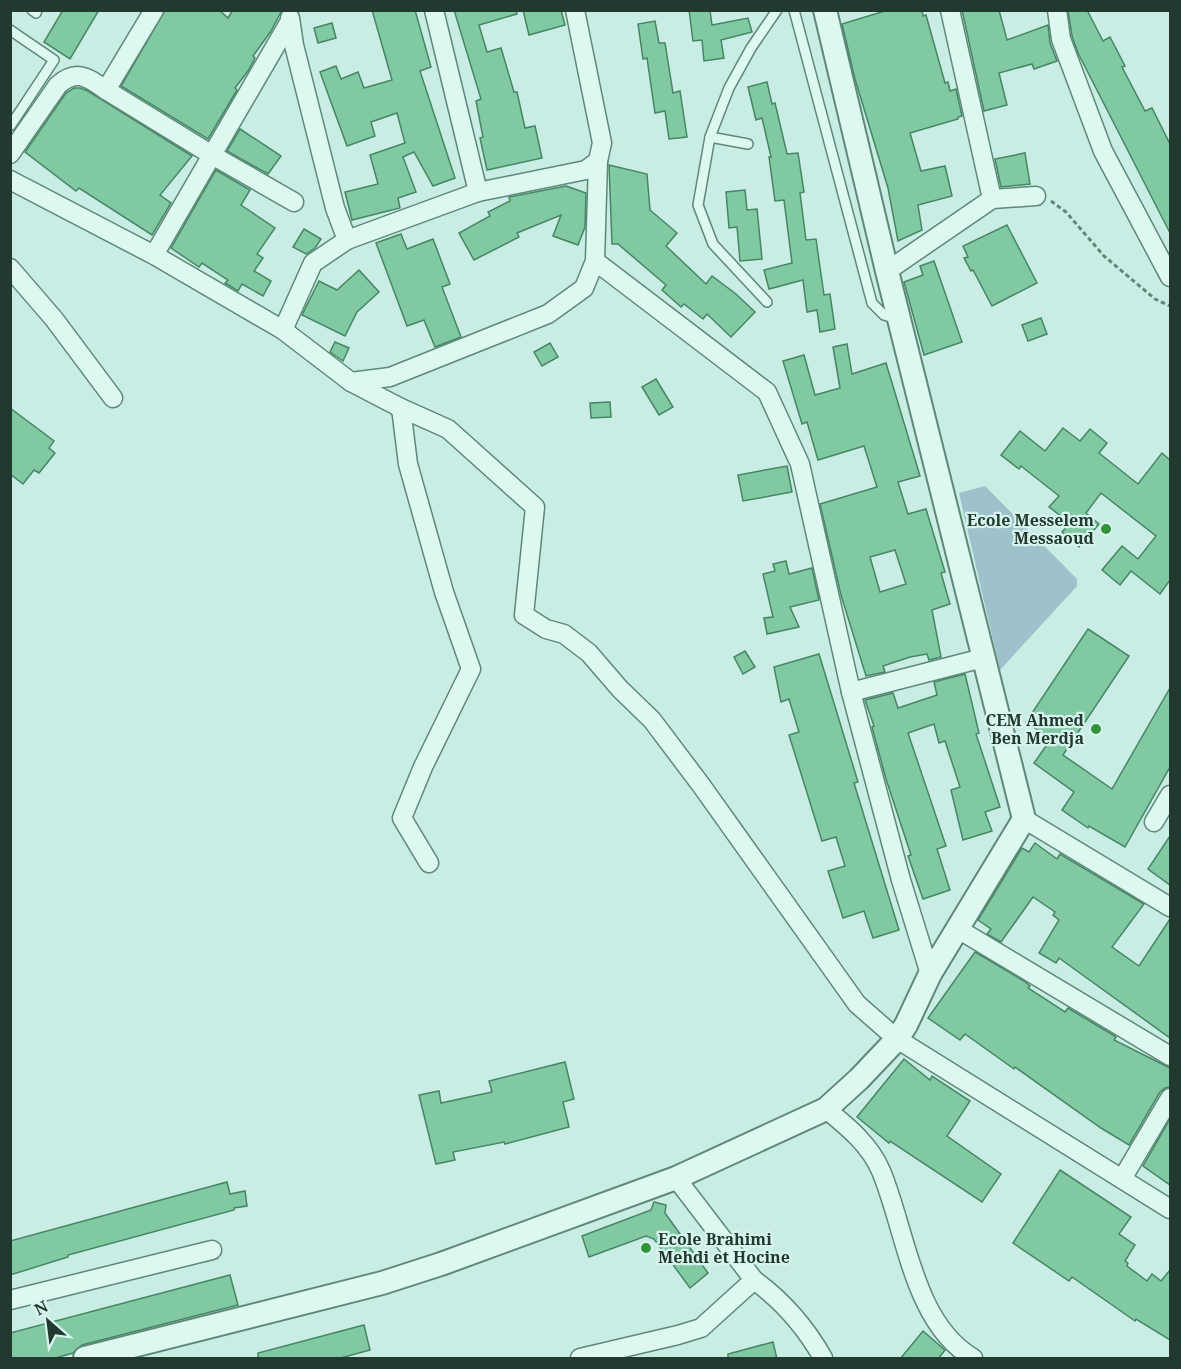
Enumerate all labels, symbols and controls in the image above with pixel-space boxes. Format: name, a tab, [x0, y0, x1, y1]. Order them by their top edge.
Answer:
place label: Ecole Messelem Messaoud	[967, 509, 1095, 549]
marker: Ecole Messelem Messaoud	[1099, 522, 1113, 536]
place label: CEM Ahmed Ben Merdja	[985, 709, 1085, 749]
marker: CEM Ahmed Ben Merdja	[1089, 722, 1103, 736]
place label: Ecole Brahimi Mehdi et Hocine	[658, 1228, 790, 1268]
marker: Ecole Brahimi Mehdi et Hocine	[639, 1241, 653, 1255]
north arrow	[18, 1291, 78, 1351]
text: N	[30, 1295, 52, 1320]

